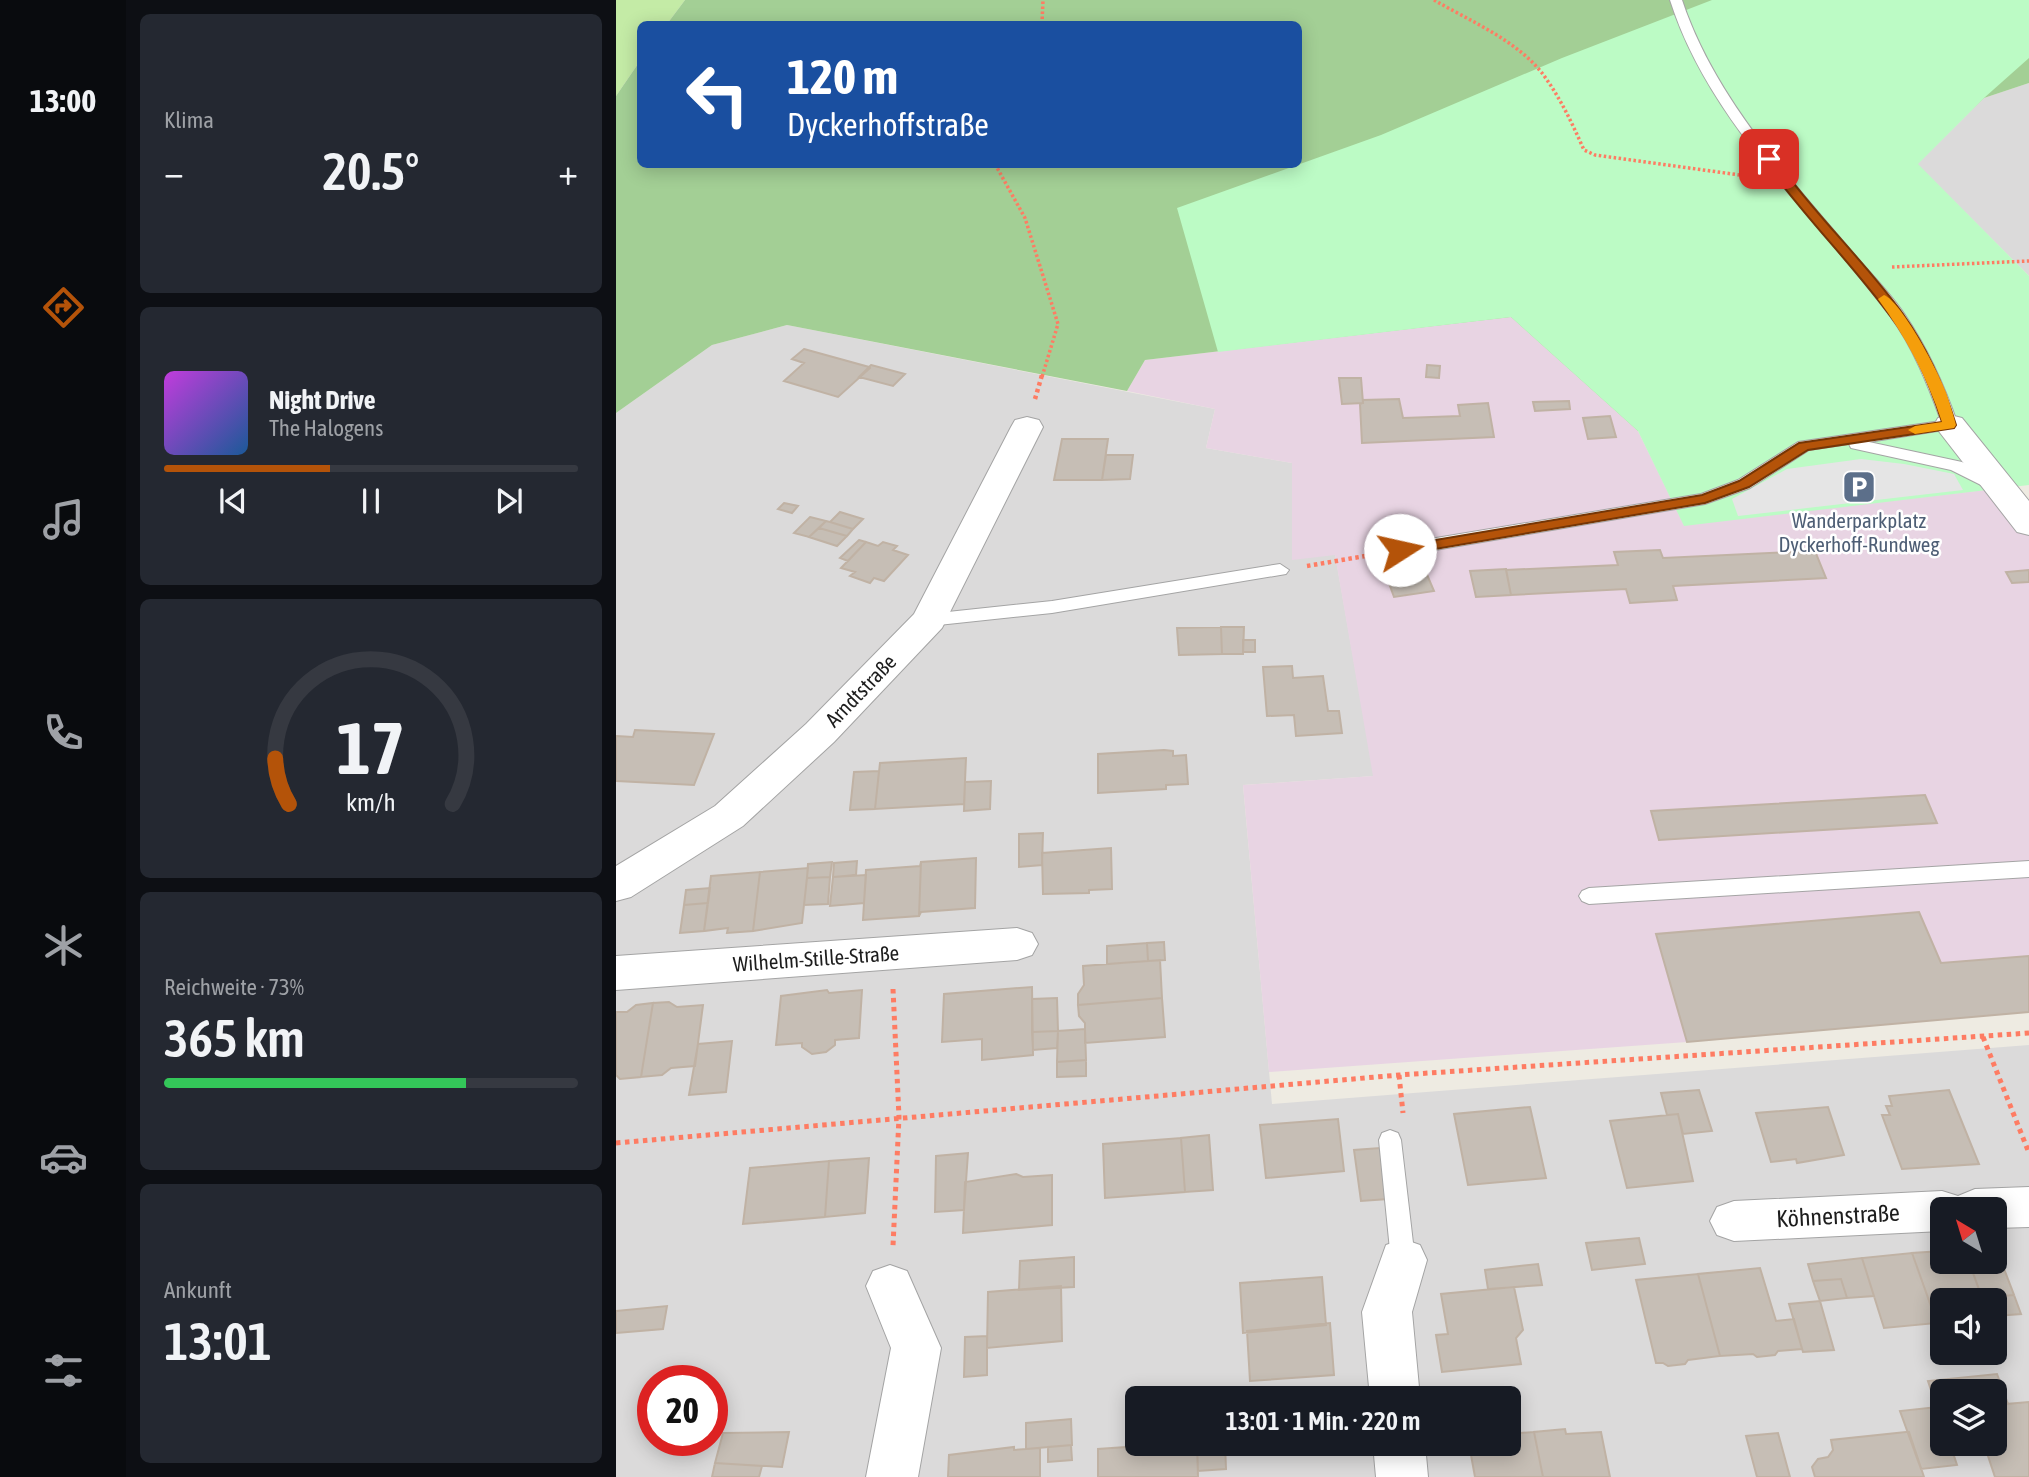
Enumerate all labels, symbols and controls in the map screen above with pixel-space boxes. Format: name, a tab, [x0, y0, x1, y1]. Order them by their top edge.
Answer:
text: 120 m	[787, 48, 898, 104]
icon: left	[672, 49, 763, 140]
text: 13:00	[30, 82, 96, 119]
text: Dyckerhoffstraße	[787, 106, 989, 143]
text: Klima	[164, 107, 214, 133]
pin	[1739, 129, 1799, 189]
icon: arrive	[1750, 140, 1788, 178]
text: 20.5°	[323, 141, 419, 201]
text: −	[164, 150, 184, 193]
text: +	[558, 150, 578, 193]
icon: directions	[39, 283, 88, 332]
text: Night Drive	[269, 385, 376, 415]
text: The Halogens	[269, 415, 383, 441]
parking icon: Wanderparkplatz Dyckerhoff-Rundweg	[1840, 468, 1878, 506]
icon: previous	[214, 482, 252, 520]
icon: pause	[352, 482, 390, 520]
icon: next	[490, 482, 528, 520]
icon: music	[39, 495, 88, 544]
place label: Wanderparkplatz Dyckerhoff-Rundweg	[1779, 508, 1939, 556]
position arrow	[1363, 513, 1437, 587]
street label: Arndtstraße	[820, 649, 901, 731]
text: 17	[337, 707, 405, 790]
icon: phone	[39, 708, 88, 757]
text: km/h	[346, 788, 396, 816]
icon: climate	[39, 921, 88, 970]
street label: Wilhelm-Stille-Straße	[732, 940, 900, 976]
text: Reichweite · 73%	[164, 974, 304, 1000]
text: 365 km	[164, 1008, 305, 1068]
icon: car	[39, 1133, 88, 1182]
north arrow	[1930, 1197, 2007, 1274]
map controls	[1930, 1197, 2007, 1456]
street label: Köhnenstraße	[1776, 1199, 1900, 1232]
text: Ankunft	[164, 1277, 232, 1303]
button: sound	[1930, 1288, 2007, 1365]
text: 13:01	[164, 1311, 272, 1371]
icon: filters	[39, 1346, 88, 1395]
speed limit sign: 20	[637, 1365, 728, 1456]
button: layers	[1930, 1379, 2007, 1456]
text: 13:01 · 1 Min. · 220 m	[1226, 1406, 1420, 1436]

